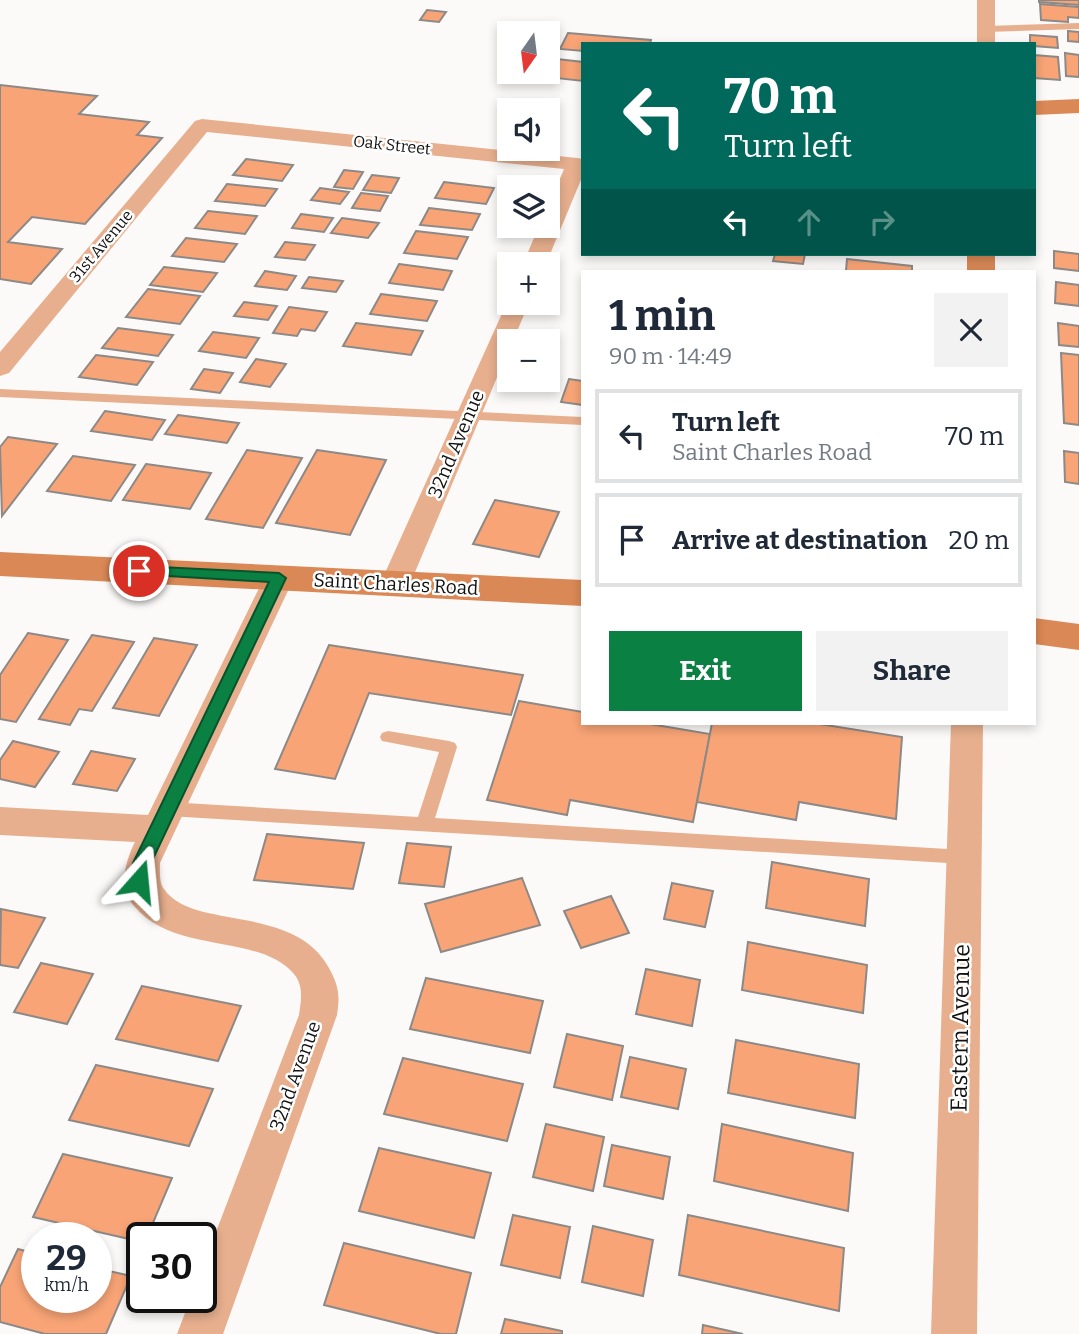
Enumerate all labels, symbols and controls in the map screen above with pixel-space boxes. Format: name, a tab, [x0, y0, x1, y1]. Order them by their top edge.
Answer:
north arrow	[497, 21, 560, 84]
map controls	[497, 21, 560, 392]
text: 70 m	[724, 67, 836, 126]
icon: left	[609, 70, 700, 161]
button: sound	[497, 98, 560, 161]
text: Turn left	[724, 127, 852, 165]
street label: Oak Street	[352, 131, 432, 159]
button: layers	[497, 175, 560, 238]
icon: left	[717, 203, 755, 241]
icon: ahead	[790, 203, 828, 241]
icon: right	[863, 203, 901, 241]
street label: 31st Avenue	[65, 206, 137, 286]
button: +	[497, 252, 560, 315]
text: 1 min	[609, 291, 715, 341]
button: close	[934, 293, 1008, 367]
button: −	[497, 329, 560, 392]
text: 90 m · 14:49	[609, 342, 732, 370]
street label: 32nd Avenue	[423, 387, 489, 501]
text: Turn left	[672, 407, 780, 438]
icon: left	[613, 417, 651, 455]
text: 70 m	[945, 421, 1004, 452]
text: Saint Charles Road	[672, 438, 872, 466]
icon: arrive	[613, 521, 651, 559]
text: Arrive at destination	[672, 525, 927, 556]
text: 20 m	[948, 525, 1009, 556]
pin	[109, 541, 169, 601]
icon: arrive	[120, 552, 158, 590]
street label: Saint Charles Road	[313, 568, 479, 600]
button: Exit	[609, 631, 802, 711]
button: Share	[816, 631, 1008, 711]
position arrow	[102, 844, 176, 918]
street label: Eastern Avenue	[945, 944, 975, 1112]
street label: 32nd Avenue	[265, 1018, 325, 1134]
speed limit sign: 30	[126, 1222, 217, 1313]
text: 29	[46, 1237, 87, 1279]
text: km/h	[44, 1274, 89, 1296]

